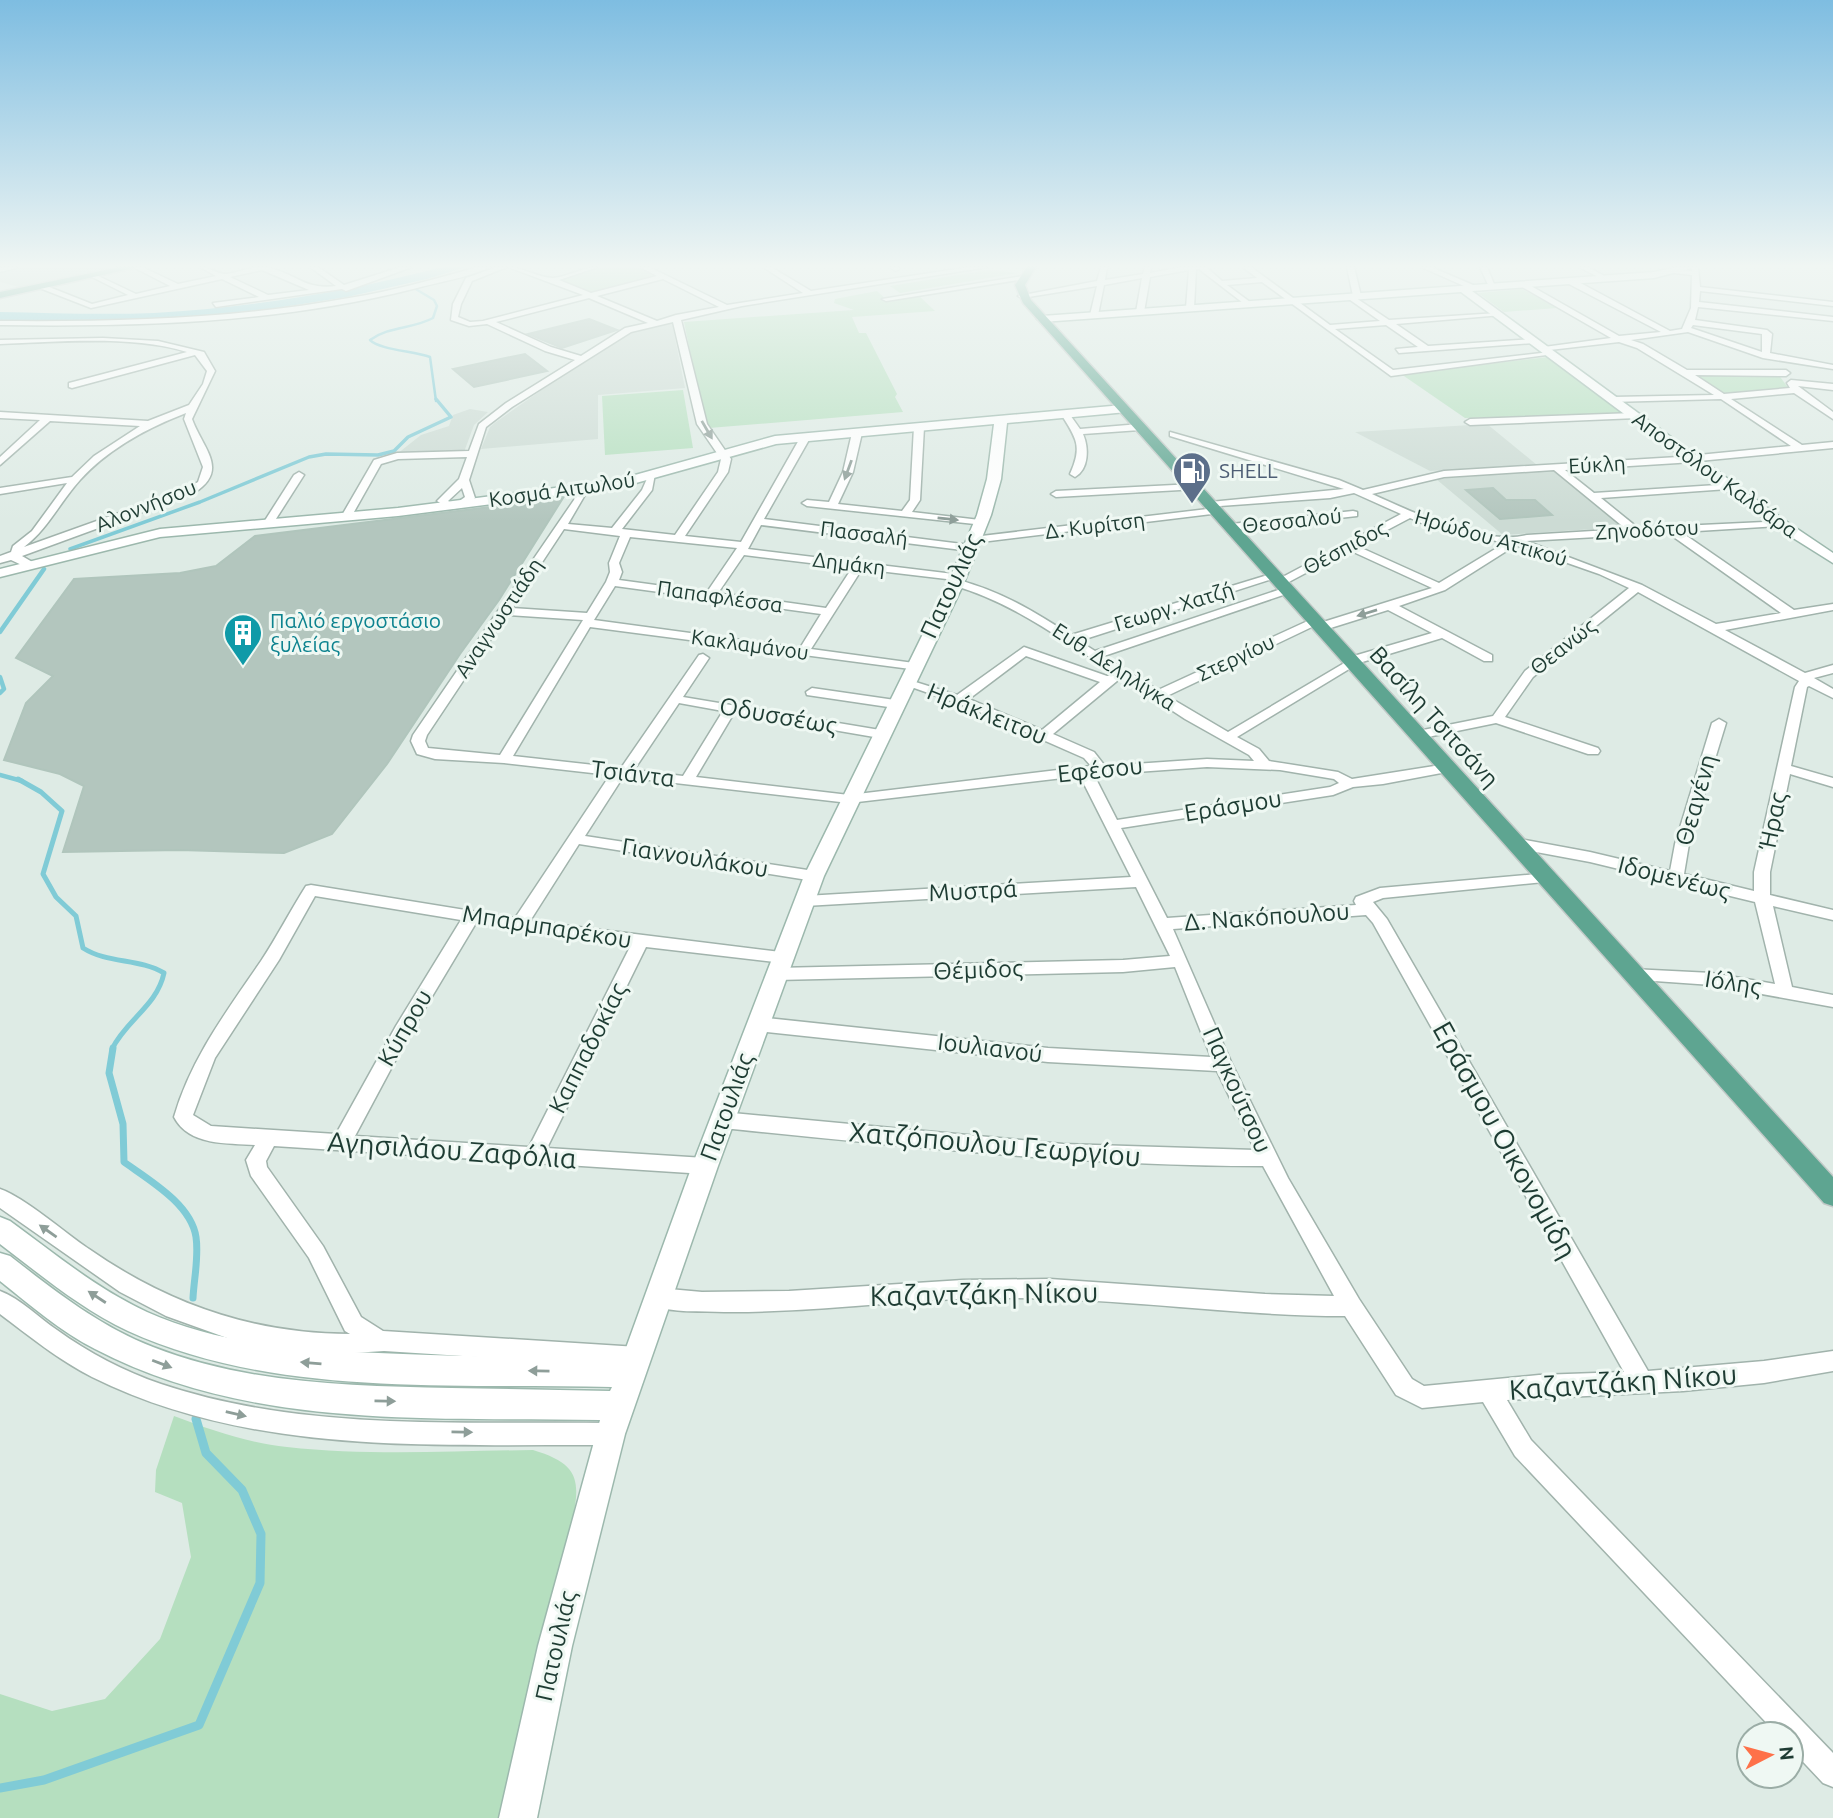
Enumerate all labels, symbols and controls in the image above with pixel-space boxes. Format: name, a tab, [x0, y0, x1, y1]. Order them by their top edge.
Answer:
street label: Αποστόλου Καλδάρα	[1628, 406, 1803, 542]
one-way arrow	[701, 420, 713, 439]
fuel station icon: SHELL	[1171, 450, 1213, 505]
street label: Εύκλη	[1568, 451, 1626, 477]
place label: SHELL	[1219, 458, 1278, 482]
one-way arrow	[842, 460, 853, 481]
street label: Κοσμά Αιτωλού	[487, 467, 637, 511]
street label: Αλοννήσου	[92, 474, 200, 536]
street label: Θεσσαλού	[1241, 503, 1343, 537]
street label: Ηρώδου Αττικού	[1412, 504, 1570, 570]
street label: Δ. Κυρίτση	[1044, 507, 1146, 543]
one-way arrow	[937, 514, 959, 525]
street label: Ζηνοδότου	[1594, 514, 1699, 544]
street label: Θέσπιδος	[1299, 515, 1391, 579]
street label: Πασσαλή	[819, 516, 909, 550]
street label: Πατουλιάς	[915, 529, 987, 642]
street label: Δημάκη	[812, 547, 887, 579]
street label: Αναγνωστιάδη	[449, 553, 547, 682]
street label: Παπαφλέσσα	[656, 575, 785, 617]
street label: Γεωργ. Χατζή	[1111, 576, 1236, 636]
place label: Παλιό εργοστάσιο ξυλείας	[270, 608, 441, 657]
one-way arrow	[1356, 608, 1377, 619]
building icon: Παλιό εργοστάσιο ξυλείας	[222, 612, 264, 667]
street label: Θεανώς	[1525, 613, 1600, 679]
street label: Ευθ. Δεληλίγκα	[1049, 618, 1181, 715]
street label: Κακλαμάνου	[690, 624, 811, 664]
street label: Στεργίου	[1193, 629, 1278, 685]
street label: Βασίλη Τσιτσάνη	[1364, 641, 1505, 793]
street label: Ηράκλειτου	[923, 677, 1051, 750]
street label: Οδυσσέως	[717, 692, 839, 739]
street label: Θεαγένη	[1670, 751, 1721, 849]
street label: Εφέσου	[1056, 752, 1144, 787]
street label: Τσιάντα	[590, 755, 677, 792]
street label: Εράσμου	[1182, 784, 1284, 827]
street label: Ήρας	[1753, 790, 1792, 853]
street label: Γιαννουλάκου	[620, 833, 770, 882]
street label: Ιδομενέως	[1615, 851, 1733, 904]
street label: Μυστρά	[928, 875, 1018, 906]
street label: Δ. Νακόπουλου	[1183, 897, 1351, 936]
street label: Μπαρμπαρέκου	[460, 900, 634, 953]
street label: Θέμιδος	[933, 954, 1023, 985]
street label: Ιόλης	[1703, 965, 1763, 1000]
street label: Καππαδοκίας	[543, 978, 632, 1117]
street label: Κύπρου	[372, 985, 437, 1071]
street label: Εράσμου Οικονομίδη	[1427, 1016, 1583, 1264]
street label: Παγκούτσου	[1198, 1023, 1277, 1157]
street label: Ιουλιανού	[936, 1028, 1044, 1067]
street label: Πατουλιάς	[695, 1049, 758, 1164]
street label: Χατζόπουλου Γεωργίου	[848, 1115, 1142, 1173]
street label: Αγησιλάου Ζαφόλια	[326, 1125, 578, 1174]
one-way arrow	[39, 1224, 57, 1238]
street label: Καζαντζάκη Νίκου	[869, 1276, 1099, 1312]
one-way arrow	[87, 1291, 106, 1304]
one-way arrow	[300, 1357, 322, 1368]
street label: Καζαντζάκη Νίκου	[1508, 1358, 1738, 1406]
one-way arrow	[151, 1359, 172, 1370]
one-way arrow	[527, 1365, 549, 1377]
one-way arrow	[374, 1395, 396, 1406]
one-way arrow	[225, 1408, 247, 1419]
one-way arrow	[451, 1426, 473, 1437]
street label: Πατουλιάς	[530, 1588, 581, 1704]
north arrow	[1735, 1720, 1805, 1790]
text: N	[1775, 1745, 1799, 1761]

